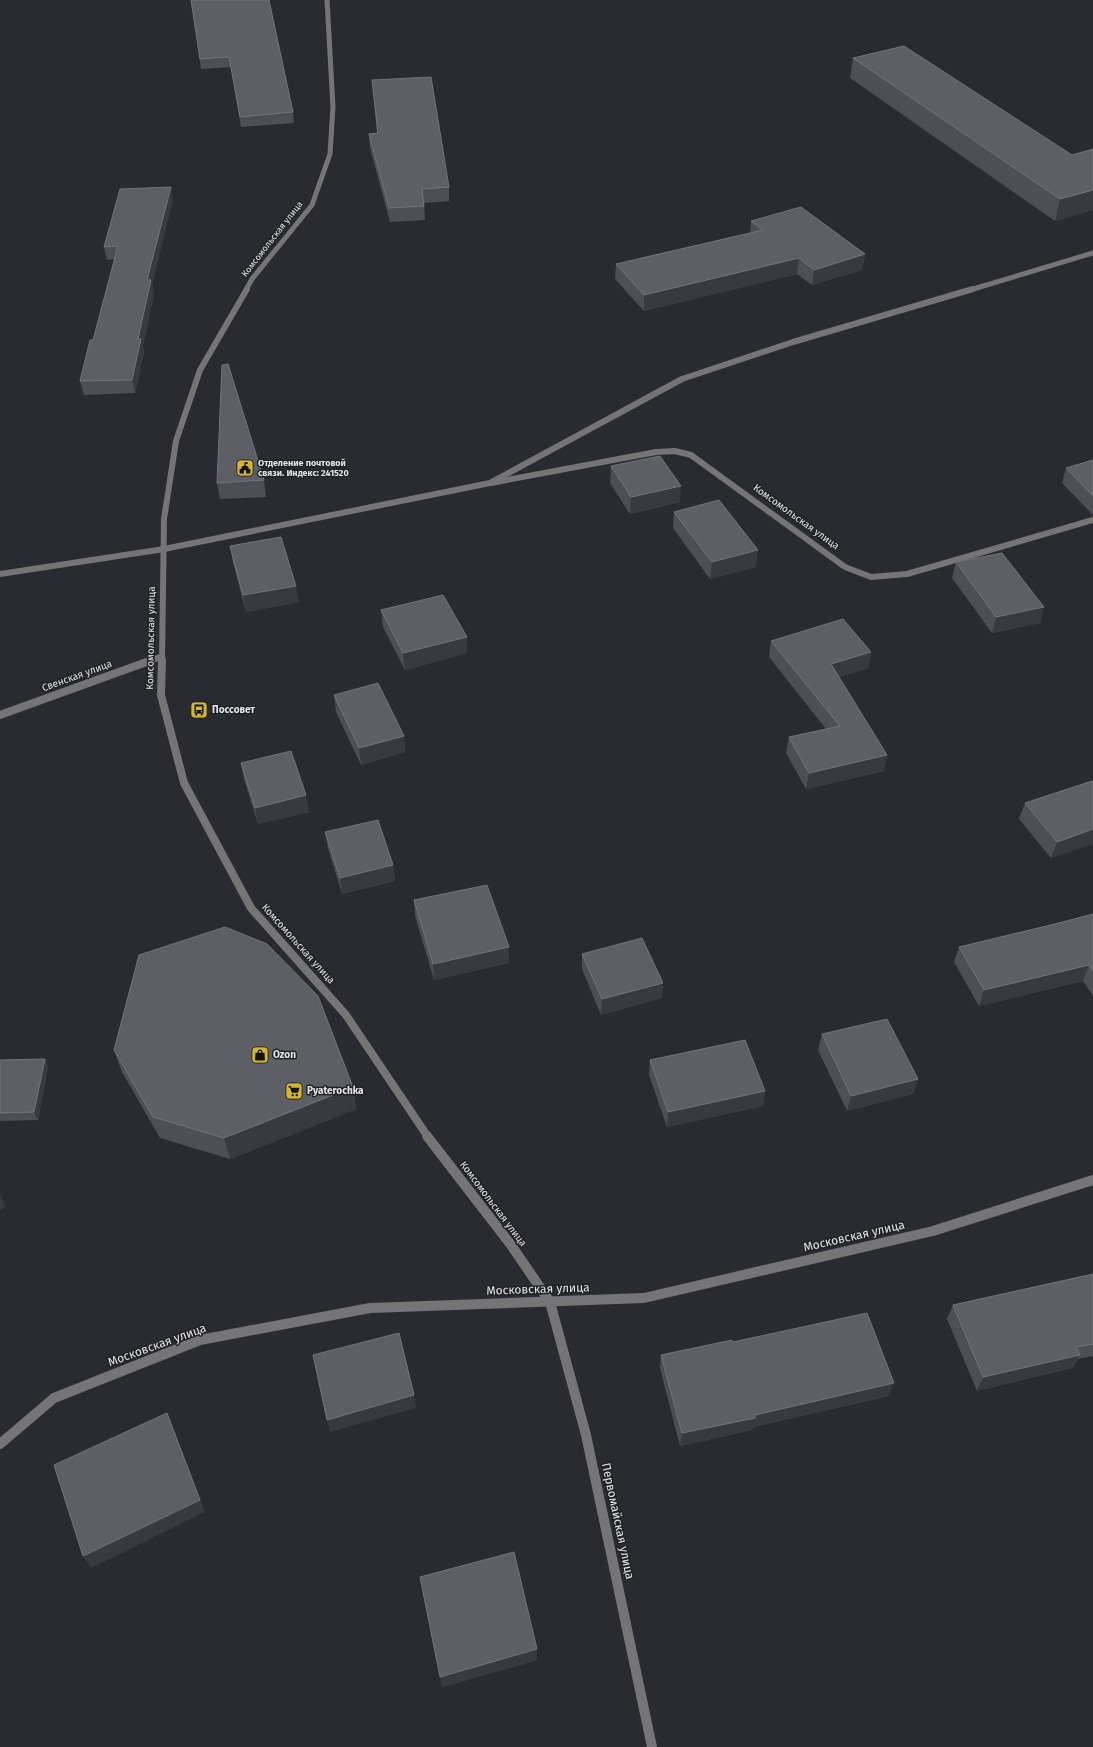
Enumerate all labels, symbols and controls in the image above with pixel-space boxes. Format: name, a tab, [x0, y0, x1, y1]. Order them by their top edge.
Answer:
street label: Комсомольская улица	[239, 199, 305, 279]
public building icon: Отделение почтовой связи. Индекс: 241520	[235, 458, 255, 478]
place label: Отделение почтовой связи. Индекс: 241520	[258, 458, 349, 478]
street label: Комсомольская улица	[751, 482, 841, 552]
street label: Комсомольская улица	[144, 586, 158, 690]
street label: Свенская улица	[40, 658, 114, 694]
bus stop icon: Поссовет	[189, 700, 209, 720]
place label: Поссовет	[212, 704, 255, 716]
street label: Комсомольская улица	[259, 902, 337, 986]
shop icon: Ozon	[250, 1045, 270, 1065]
place label: Ozon	[273, 1049, 296, 1061]
supermarket icon: Pyaterochka	[284, 1081, 304, 1101]
place label: Pyaterochka	[307, 1085, 364, 1097]
street label: Комсомольская улица	[457, 1159, 529, 1249]
street label: Московская улица	[802, 1218, 906, 1254]
street label: Московская улица	[486, 1280, 590, 1298]
street label: Московская улица	[106, 1321, 208, 1369]
street label: Первомайская улица	[599, 1461, 637, 1581]

